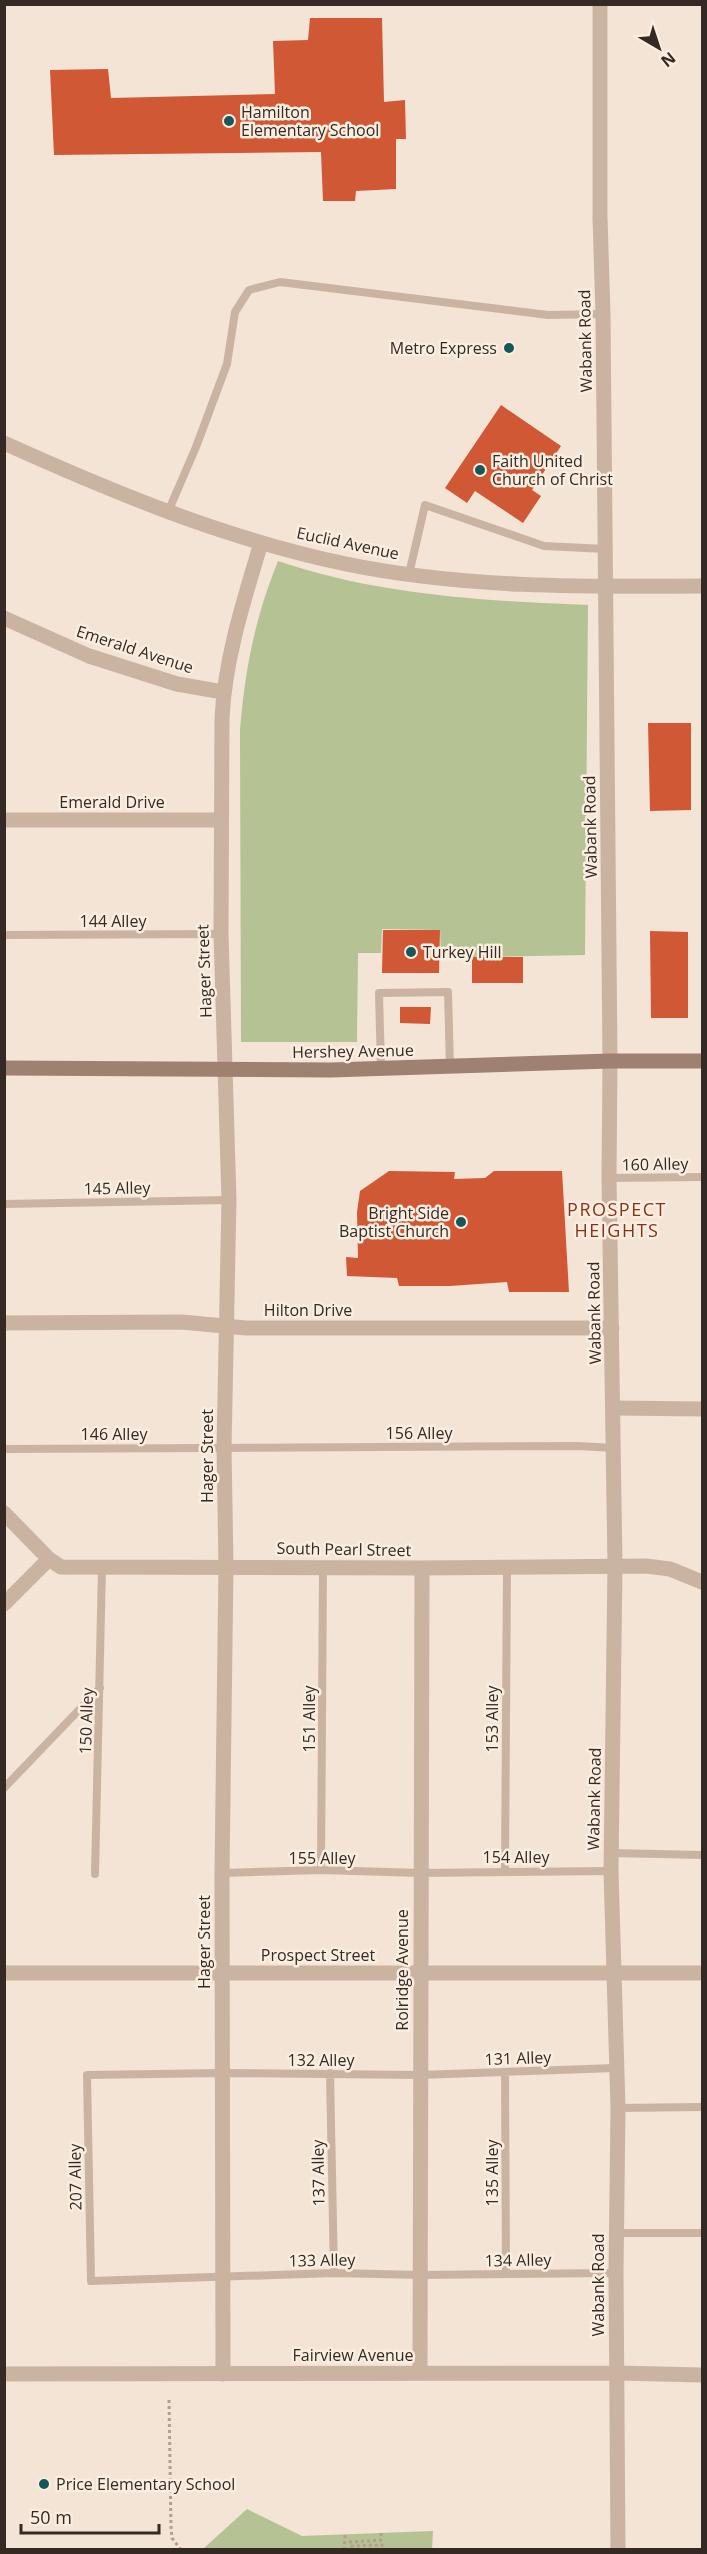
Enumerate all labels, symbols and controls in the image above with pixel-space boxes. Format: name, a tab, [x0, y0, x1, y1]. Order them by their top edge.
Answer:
north arrow	[629, 18, 689, 78]
text: N	[656, 47, 680, 72]
place label: Hamilton Elementary School	[241, 101, 379, 141]
marker: Hamilton Elementary School	[222, 114, 236, 128]
street label: Wabank Road	[573, 289, 597, 393]
place label: Metro Express	[390, 337, 497, 359]
marker: Metro Express	[502, 341, 516, 355]
place label: Faith United Church of Christ	[492, 450, 613, 490]
marker: Faith United Church of Christ	[473, 463, 487, 477]
street label: Euclid Avenue	[295, 521, 401, 565]
street label: Emerald Avenue	[74, 620, 196, 678]
street label: Wabank Road	[578, 775, 602, 879]
street label: Emerald Drive	[59, 791, 165, 813]
street label: 144 Alley	[80, 910, 147, 932]
street label: Hager Street	[191, 923, 217, 1018]
place label: Turkey Hill	[423, 941, 502, 963]
marker: Turkey Hill	[404, 945, 418, 959]
street label: Hershey Avenue	[292, 1039, 414, 1063]
street label: 160 Alley	[621, 1152, 690, 1176]
street label: 145 Alley	[83, 1176, 152, 1200]
district label: PROSPECT HEIGHTS	[567, 1197, 667, 1242]
place label: Bright Side Baptist Church	[339, 1202, 449, 1242]
marker: Bright Side Baptist Church	[454, 1215, 468, 1229]
street label: Wabank Road	[582, 1261, 606, 1365]
street label: Hilton Drive	[264, 1299, 352, 1321]
street label: Hager Street	[196, 1409, 218, 1503]
street label: 156 Alley	[386, 1422, 453, 1444]
street label: 146 Alley	[81, 1423, 148, 1445]
street label: South Pearl Street	[276, 1537, 412, 1561]
street label: 151 Alley	[298, 1685, 320, 1752]
street label: 153 Alley	[481, 1685, 503, 1752]
street label: 150 Alley	[74, 1686, 98, 1755]
street label: Wabank Road	[582, 1747, 606, 1851]
street label: 154 Alley	[483, 1846, 550, 1868]
street label: 155 Alley	[289, 1847, 356, 1869]
street label: Hager Street	[193, 1895, 215, 1989]
street label: Rolridge Avenue	[391, 1909, 413, 2031]
street label: Prospect Street	[261, 1944, 375, 1966]
street label: 131 Alley	[484, 2046, 553, 2070]
street label: 132 Alley	[288, 2049, 355, 2071]
street label: 137 Alley	[306, 2138, 330, 2207]
street label: 135 Alley	[481, 2139, 503, 2206]
street label: 207 Alley	[63, 2142, 87, 2211]
street label: Wabank Road	[587, 2234, 609, 2336]
street label: 133 Alley	[288, 2248, 357, 2272]
street label: 134 Alley	[484, 2248, 553, 2272]
street label: Fairview Avenue	[293, 2344, 414, 2366]
place label: Price Elementary School	[56, 2473, 235, 2495]
marker: Price Elementary School	[37, 2477, 51, 2491]
scale bar	[21, 2497, 159, 2535]
text: 50 m	[30, 2505, 72, 2529]

